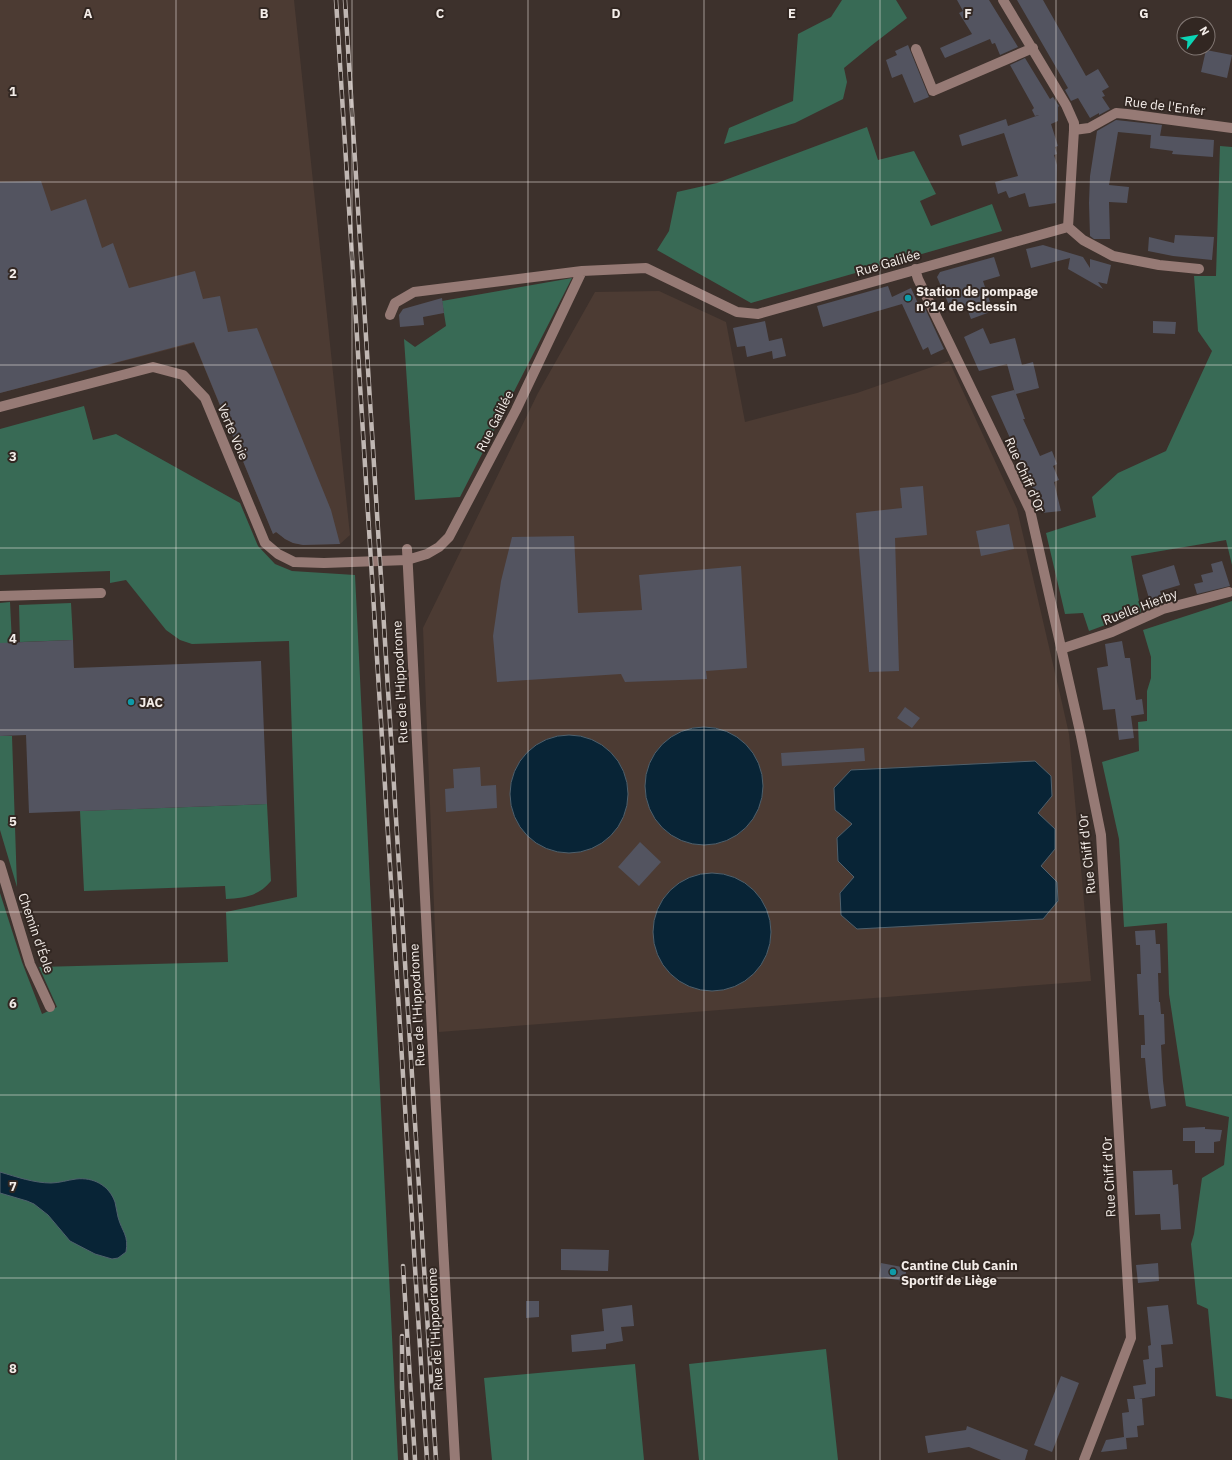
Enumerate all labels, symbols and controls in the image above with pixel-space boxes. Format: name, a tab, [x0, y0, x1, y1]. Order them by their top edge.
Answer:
text: A	[84, 5, 93, 22]
text: B	[260, 5, 269, 22]
text: C	[436, 5, 445, 22]
text: D	[611, 5, 621, 22]
text: E	[788, 5, 796, 22]
text: F	[964, 5, 972, 22]
text: G	[1139, 5, 1149, 22]
north arrow	[1176, 16, 1216, 56]
text: N	[1197, 24, 1213, 38]
text: 1	[9, 83, 17, 100]
street label: Rue de l'Enfer	[1124, 93, 1207, 119]
street label: Rue Galilée	[854, 246, 922, 280]
text: 2	[9, 265, 17, 282]
place label: Station de pompage n°14 de Sclessin	[916, 283, 1038, 315]
marker: Station de pompage n°14 de Sclessin	[903, 293, 913, 303]
street label: Rue Galilée	[472, 388, 518, 454]
street label: Verte Voie	[214, 401, 252, 463]
street label: Rue Chiff d'Or	[1001, 435, 1049, 515]
text: 3	[9, 448, 17, 465]
street label: Ruelle Hierby	[1100, 585, 1180, 629]
street label: Rue de l'Hippodrome	[388, 620, 412, 744]
text: 4	[9, 630, 17, 647]
place label: JAC	[139, 694, 164, 711]
marker: JAC	[126, 697, 136, 707]
text: 5	[9, 813, 17, 830]
street label: Rue Chiff d'Or	[1074, 813, 1100, 895]
street label: Chemin d'Éole	[14, 891, 58, 975]
street label: Rue de l'Hippodrome	[405, 943, 429, 1067]
text: 6	[9, 995, 17, 1012]
street label: Rue Chiff d'Or	[1098, 1136, 1120, 1218]
text: 7	[9, 1178, 17, 1195]
place label: Cantine Club Canin Sportif de Liège	[901, 1257, 1018, 1289]
street label: Rue de l'Hippodrome	[423, 1267, 447, 1391]
marker: Cantine Club Canin Sportif de Liège	[888, 1267, 898, 1277]
text: 8	[9, 1360, 17, 1377]

